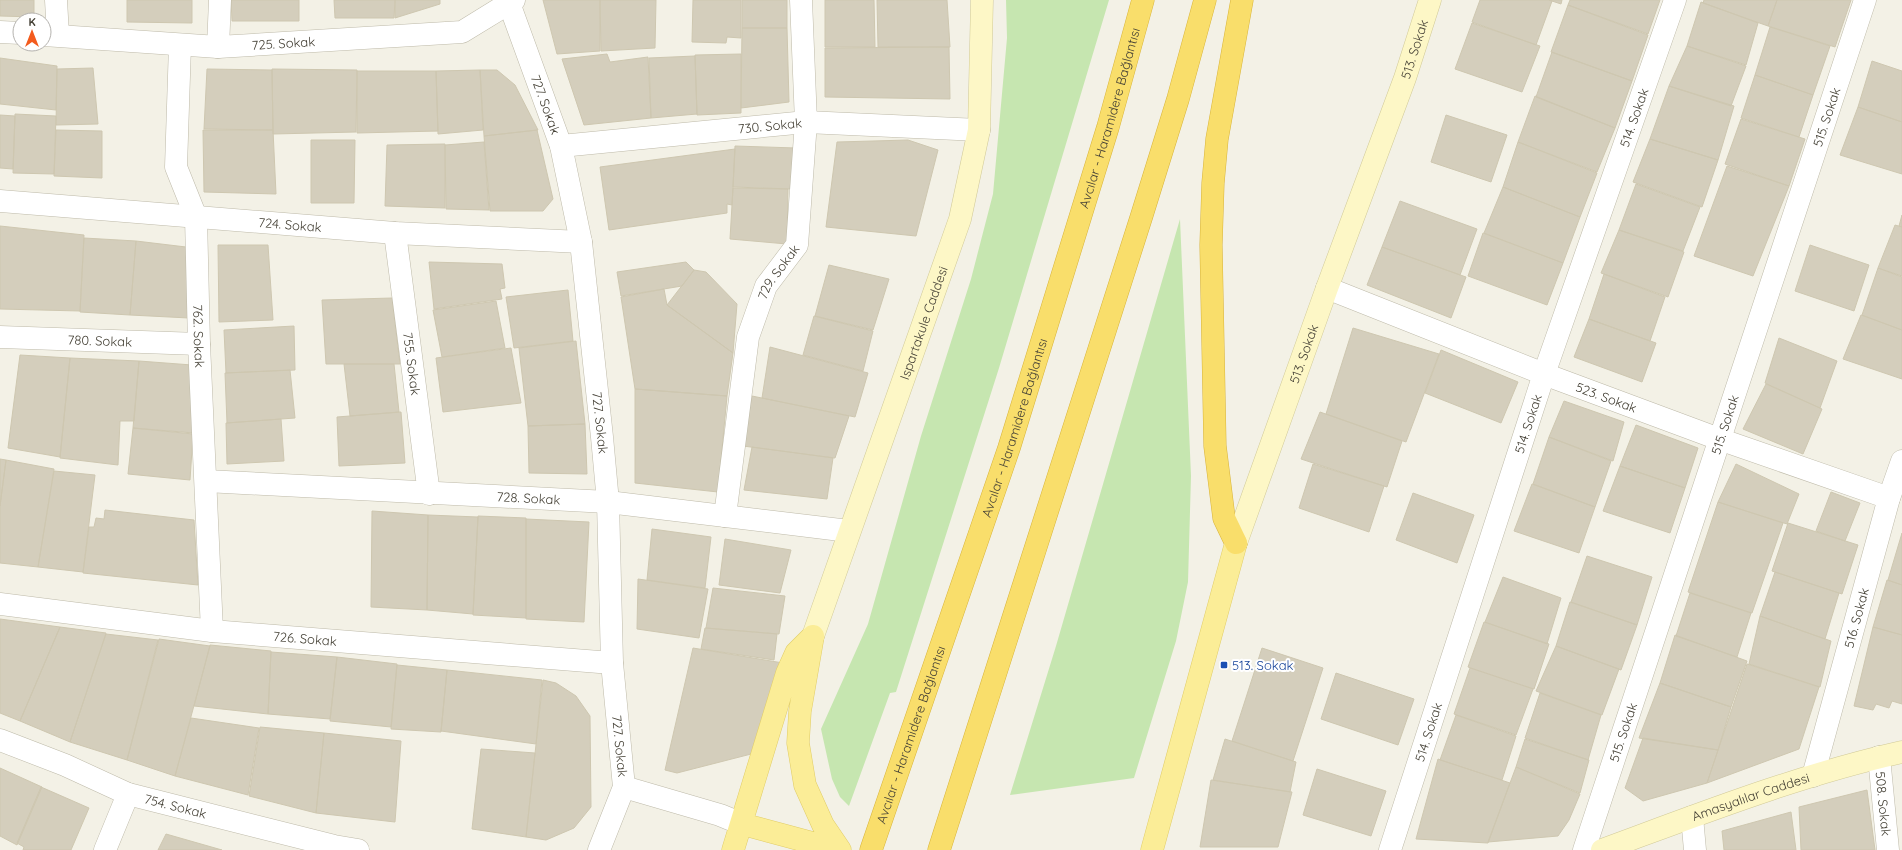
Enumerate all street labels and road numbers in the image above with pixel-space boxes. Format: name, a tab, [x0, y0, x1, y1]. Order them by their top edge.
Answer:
street label: 513. Sokak	[1397, 17, 1431, 81]
street label: Avcılar - Haramidere Bağlantısı	[1075, 26, 1143, 210]
street label: 725. Sokak	[251, 33, 316, 53]
street label: 727. Sokak	[528, 72, 564, 137]
street label: 515. Sokak	[1809, 85, 1844, 149]
street label: 514. Sokak	[1616, 86, 1652, 149]
street label: 730. Sokak	[737, 114, 803, 137]
street label: 724. Sokak	[258, 214, 322, 235]
street label: 729. Sokak	[754, 241, 803, 301]
street label: Ispartakule Caddesi	[896, 264, 951, 382]
street label: 762. Sokak	[190, 304, 208, 368]
street label: 513. Sokak	[1286, 322, 1321, 385]
street label: 780. Sokak	[68, 331, 132, 350]
street label: 755. Sokak	[400, 331, 424, 396]
street label: Avcılar - Haramidere Bağlantısı	[978, 336, 1050, 519]
street label: 523. Sokak	[1574, 379, 1639, 416]
street label: 727. Sokak	[589, 391, 612, 455]
street label: 514. Sokak	[1511, 392, 1545, 455]
street label: 515. Sokak	[1707, 393, 1742, 456]
street label: 728. Sokak	[496, 488, 561, 508]
street label: 516. Sokak	[1840, 586, 1872, 650]
street label: 726. Sokak	[273, 628, 337, 649]
street label: Avcılar - Haramidere Bağlantısı	[873, 644, 949, 826]
street label: 514. Sokak	[1411, 700, 1445, 764]
street label: 515. Sokak	[1606, 701, 1640, 764]
street label: 727. Sokak	[609, 714, 631, 778]
street label: Amasyalılar Caddesi	[1690, 769, 1811, 824]
street label: 508. Sokak	[1872, 771, 1895, 837]
street label: 754. Sokak	[143, 790, 208, 822]

